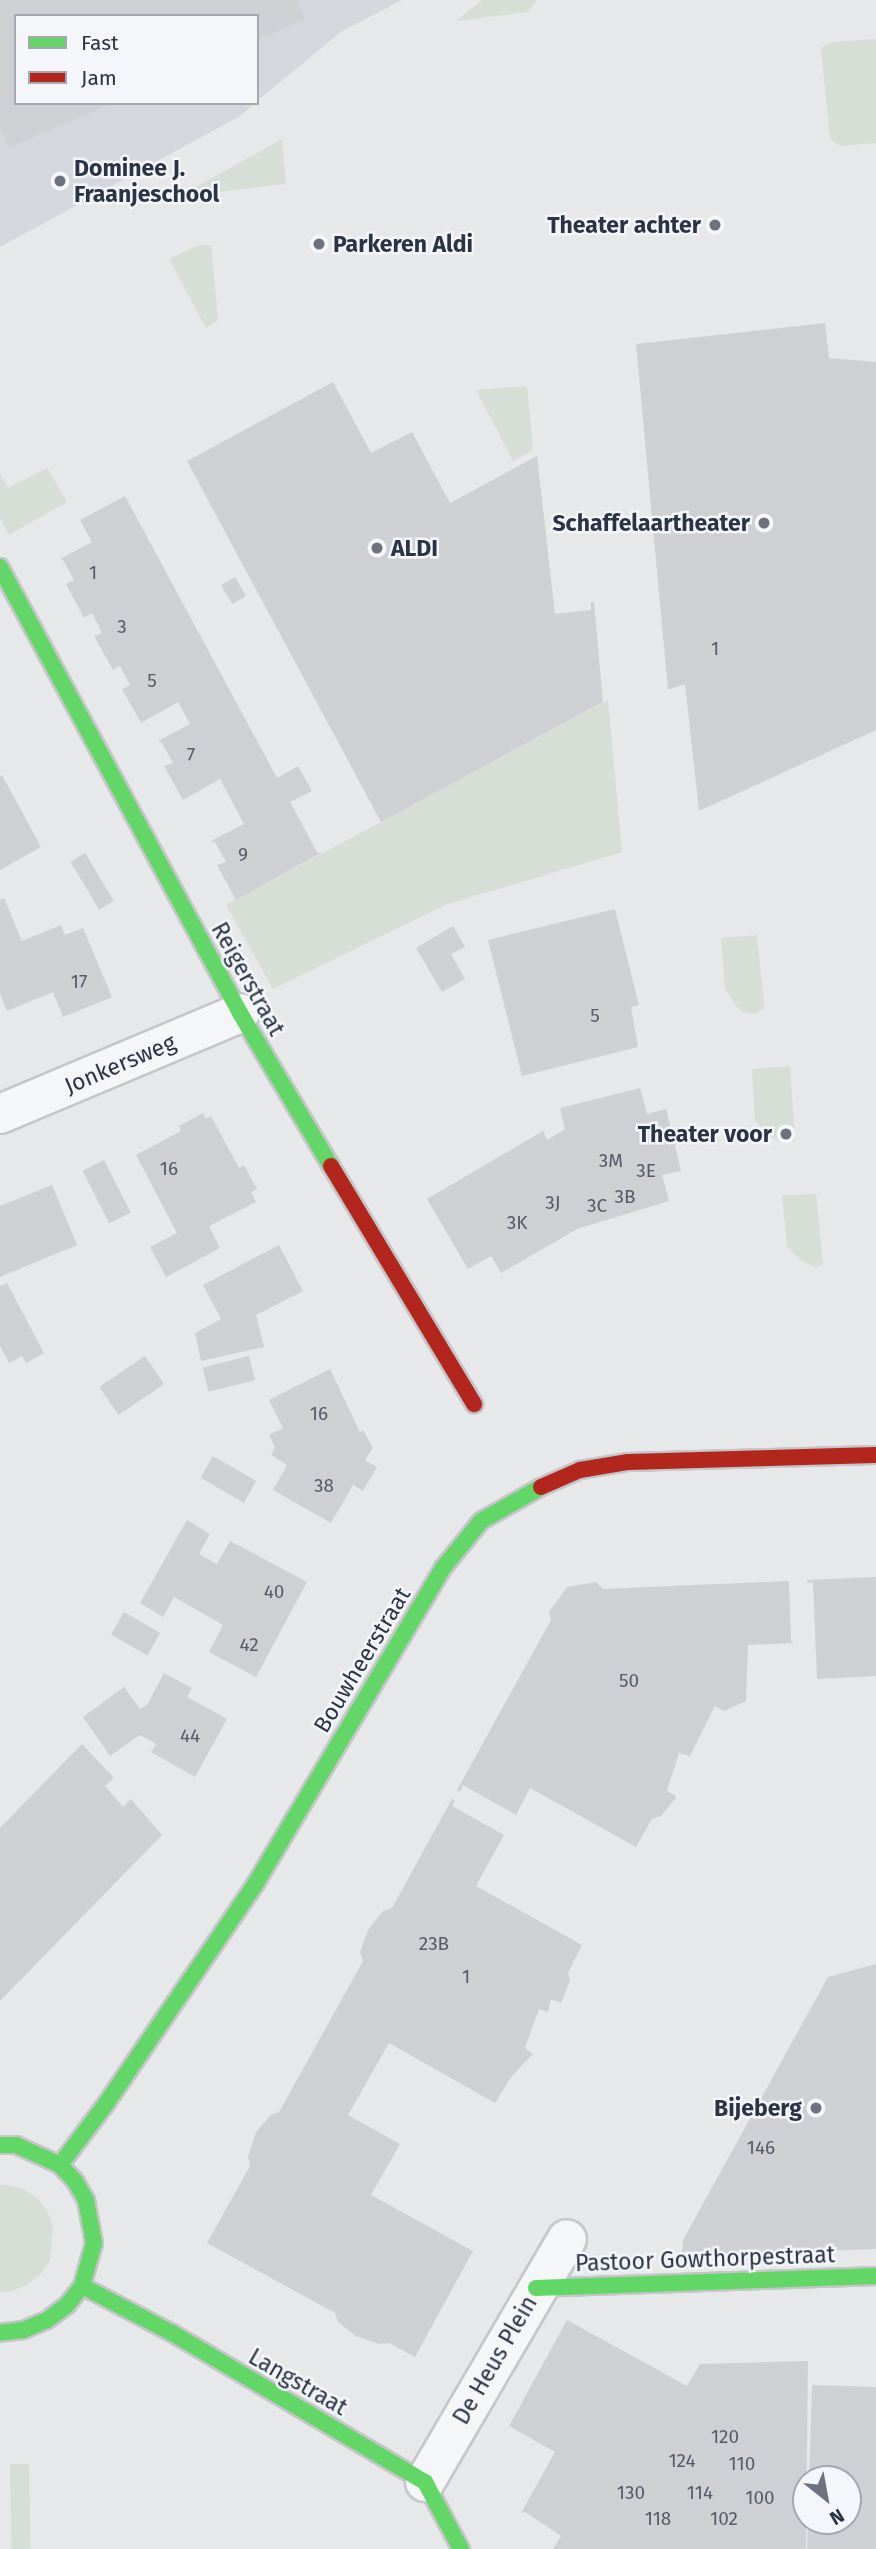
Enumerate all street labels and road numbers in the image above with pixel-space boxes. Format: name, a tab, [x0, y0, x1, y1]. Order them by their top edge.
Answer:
street label: Reigerstraat	[205, 917, 291, 1041]
street label: Jonkersweg	[60, 1028, 180, 1100]
street label: Bouwheerstraat	[308, 1582, 416, 1738]
street label: Pastoor Gowthorpestraat	[575, 2241, 835, 2277]
street label: De Heus Plein	[447, 2291, 543, 2429]
street label: Langstraat	[244, 2343, 352, 2421]

